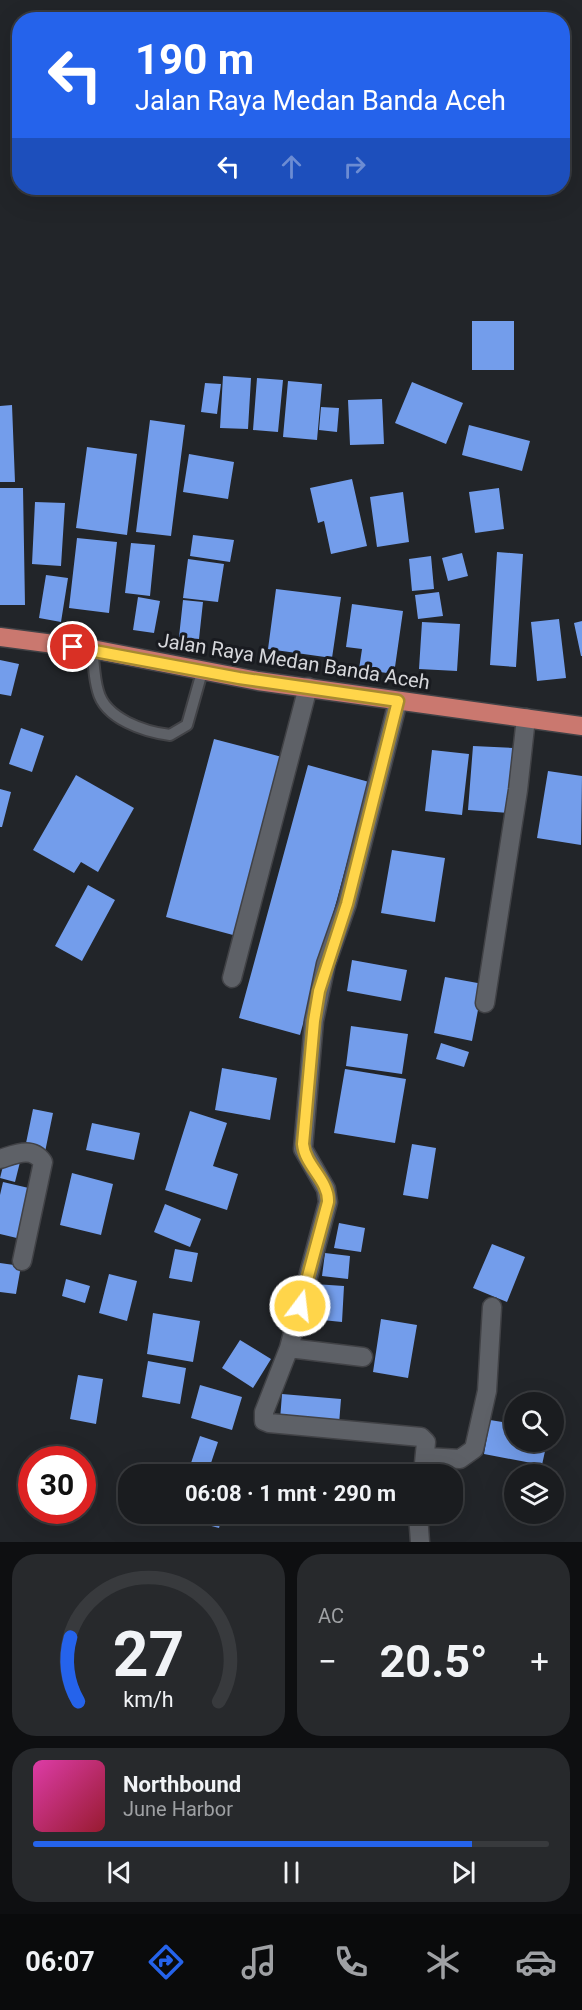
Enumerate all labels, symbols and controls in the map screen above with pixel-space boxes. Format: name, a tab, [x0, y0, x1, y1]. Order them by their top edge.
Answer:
text: 190 m	[135, 35, 254, 84]
icon: left	[36, 36, 114, 114]
text: Jalan Raya Medan Banda Aceh	[135, 85, 506, 117]
icon: left	[212, 150, 245, 183]
icon: ahead	[275, 150, 308, 183]
icon: right	[338, 150, 371, 183]
pin	[47, 621, 98, 672]
street label: Jalan Raya Medan Banda Aceh	[156, 628, 432, 694]
icon: arrive	[56, 630, 89, 663]
position arrow	[268, 1274, 332, 1338]
map controls	[504, 1392, 564, 1524]
button: search	[504, 1392, 564, 1452]
speed limit sign: 30	[18, 1446, 96, 1524]
button: layers	[504, 1464, 564, 1524]
text: 06:08 · 1 mnt · 290 m	[185, 1481, 396, 1506]
text: AC	[318, 1604, 344, 1628]
text: 27	[113, 1618, 184, 1691]
text: 20.5°	[380, 1635, 488, 1688]
text: −	[318, 1642, 337, 1681]
text: +	[530, 1642, 549, 1681]
text: km/h	[123, 1687, 174, 1712]
text: Northbound	[123, 1772, 241, 1797]
text: June Harbor	[123, 1797, 233, 1821]
icon: previous	[103, 1856, 136, 1889]
icon: pause	[275, 1856, 308, 1889]
icon: next	[447, 1856, 480, 1889]
icon: directions	[145, 1941, 187, 1983]
icon: music	[238, 1941, 280, 1983]
icon: phone	[330, 1941, 372, 1983]
icon: climate	[422, 1941, 464, 1983]
icon: car	[515, 1941, 557, 1983]
text: 06:07	[25, 1946, 95, 1978]

